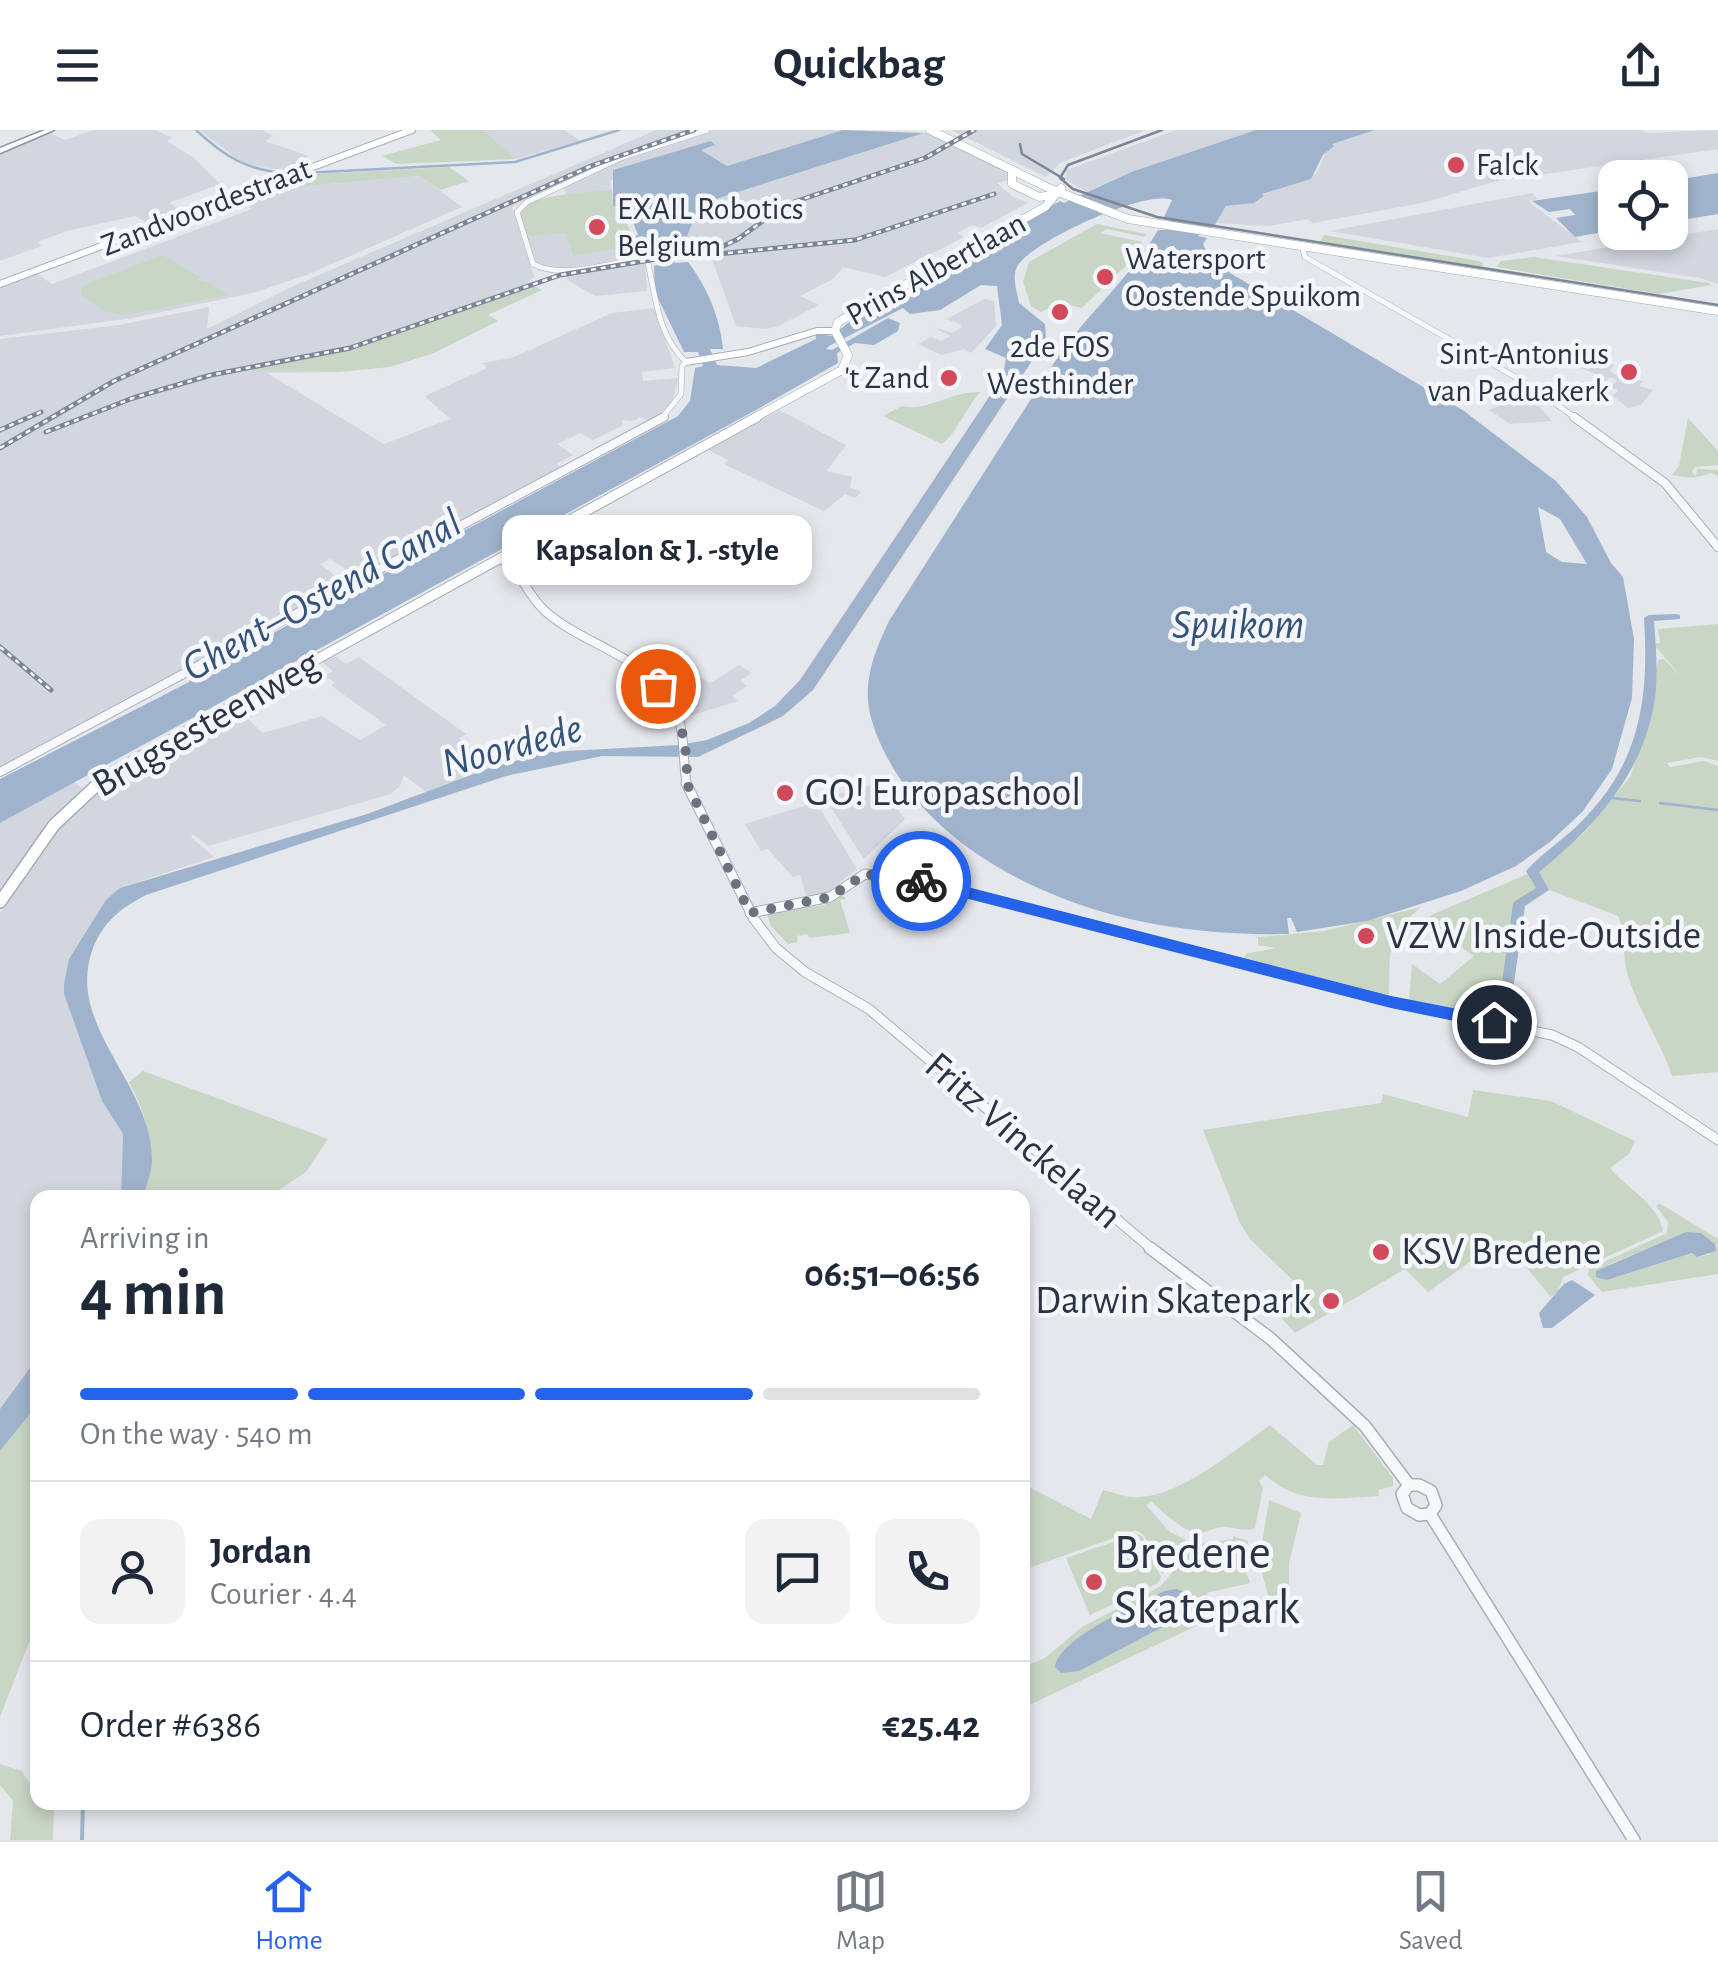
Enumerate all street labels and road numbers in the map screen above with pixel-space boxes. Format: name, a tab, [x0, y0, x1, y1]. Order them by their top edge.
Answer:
street label: Zandvoordestraat	[97, 152, 315, 262]
street label: Prins Albertlaan	[841, 207, 1031, 331]
street label: Brugsesteenweg	[86, 643, 327, 805]
street label: Fritz Vinckelaan	[917, 1045, 1129, 1237]

